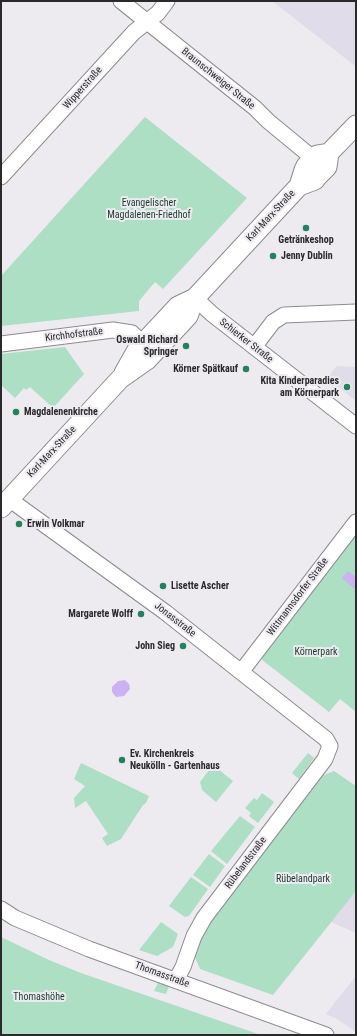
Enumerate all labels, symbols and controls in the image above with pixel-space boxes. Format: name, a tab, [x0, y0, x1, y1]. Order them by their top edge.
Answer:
street label: Braunschweiger Straße	[179, 46, 257, 112]
street label: Wipperstraße	[61, 64, 105, 112]
street label: Karl-Marx-Straße	[244, 188, 298, 244]
park label: Evangelischer Magdalenen-Friedhof	[107, 197, 191, 220]
marker: Getränkeshop	[301, 223, 311, 233]
place label: Getränkeshop	[278, 234, 334, 246]
place label: Jenny Dublin	[281, 250, 333, 262]
marker: Jenny Dublin	[268, 251, 278, 261]
street label: Schierker Straße	[217, 316, 275, 366]
street label: Kirchhofstraße	[44, 325, 104, 345]
place label: Oswald Richard Springer	[116, 334, 178, 358]
marker: Oswald Richard Springer	[181, 341, 191, 351]
place label: Körner Spätkauf	[173, 363, 238, 375]
marker: Körner Spätkauf	[241, 364, 251, 374]
place label: Kita Kinderparadies am Körnerpark	[261, 375, 339, 398]
marker: Kita Kinderparadies am Körnerpark	[342, 382, 352, 392]
place label: Magdalenenkirche	[24, 406, 98, 418]
marker: Magdalenenkirche	[11, 407, 21, 417]
street label: Karl-Marx-Straße	[25, 424, 79, 480]
place label: Erwin Volkmar	[27, 518, 85, 530]
marker: Erwin Volkmar	[14, 519, 24, 529]
street label: Wittmannsdorfer Straße	[265, 556, 331, 638]
place label: Lisette Ascher	[171, 580, 229, 592]
marker: Lisette Ascher	[158, 581, 168, 591]
street label: Jonasstraße	[152, 600, 198, 640]
place label: Margarete Wolff	[68, 608, 133, 620]
marker: Margarete Wolff	[136, 609, 146, 619]
place label: John Sieg	[135, 640, 175, 652]
marker: John Sieg	[178, 641, 188, 651]
park label: Körnerpark	[294, 646, 338, 658]
place label: Ev. Kirchenkreis Neukölln - Gartenhaus	[130, 748, 220, 772]
marker: Ev. Kirchenkreis Neukölln - Gartenhaus	[117, 755, 127, 765]
street label: Rübelandstraße	[223, 835, 269, 891]
park label: Rübelandpark	[276, 873, 330, 885]
street label: Thomasstraße	[133, 960, 191, 990]
park label: Thomashöhe	[13, 991, 65, 1003]

